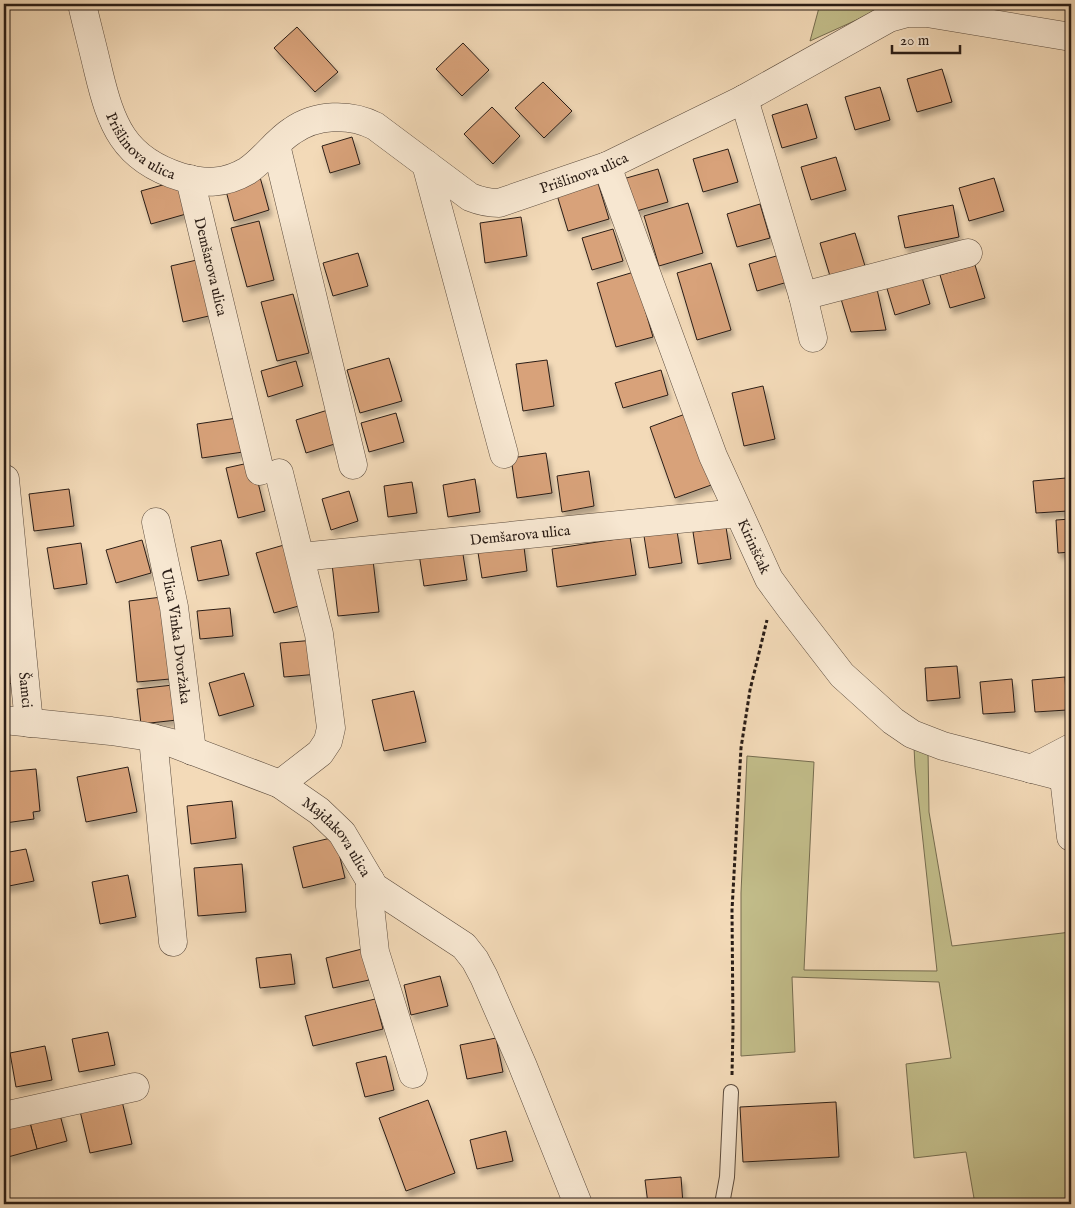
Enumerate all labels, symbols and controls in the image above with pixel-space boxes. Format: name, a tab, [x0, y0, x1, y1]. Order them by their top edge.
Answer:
scale bar	[892, 22, 960, 54]
text: 20 m	[900, 31, 930, 50]
street label: Prišlinova ulica	[101, 110, 178, 185]
street label: Prišlinova ulica	[537, 148, 632, 198]
street label: Demšarova ulica	[189, 215, 232, 318]
street label: Kirinščak	[733, 516, 775, 578]
street label: Demšarova ulica	[469, 521, 572, 550]
street label: Ulica Vinka Dvoržaka	[156, 567, 195, 706]
street label: Šamci	[14, 671, 36, 709]
street label: Majdakova ulica	[298, 793, 375, 881]

